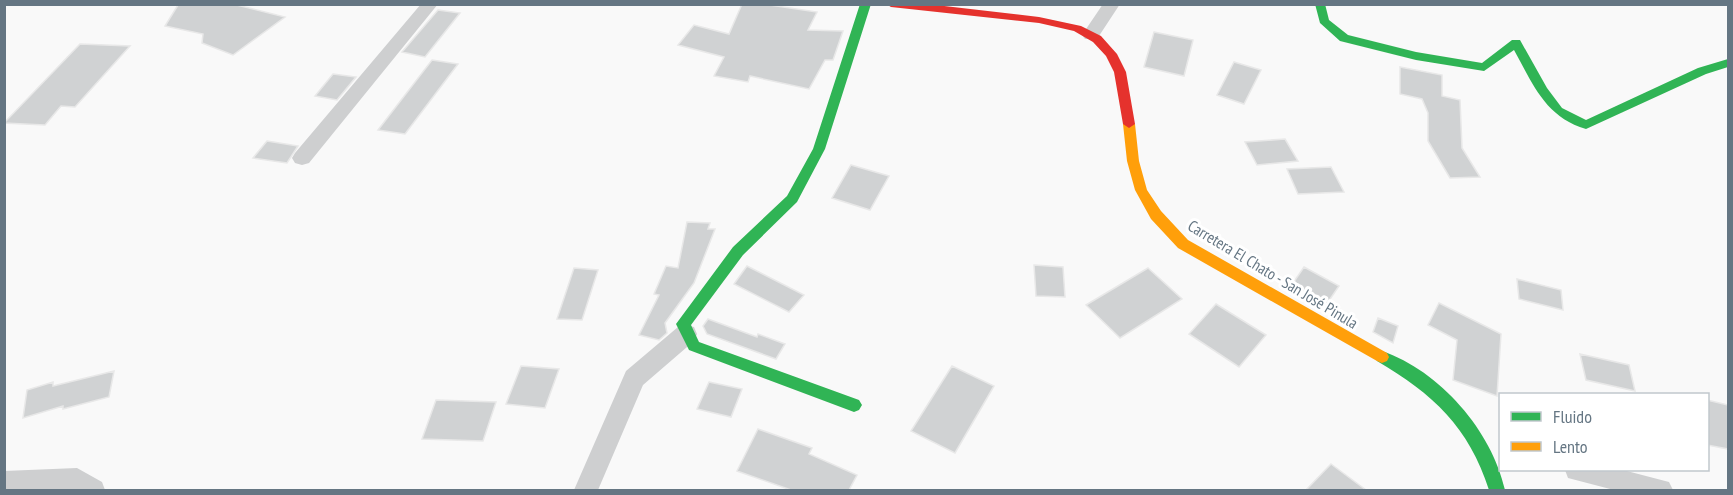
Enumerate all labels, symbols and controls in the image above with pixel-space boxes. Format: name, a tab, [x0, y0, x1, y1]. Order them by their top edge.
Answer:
street label: Carretera El Chato - San José Pinula	[1184, 215, 1362, 333]
legend	[1499, 393, 1709, 471]
text: Fluido	[1553, 405, 1592, 428]
text: Lento	[1553, 435, 1588, 458]

